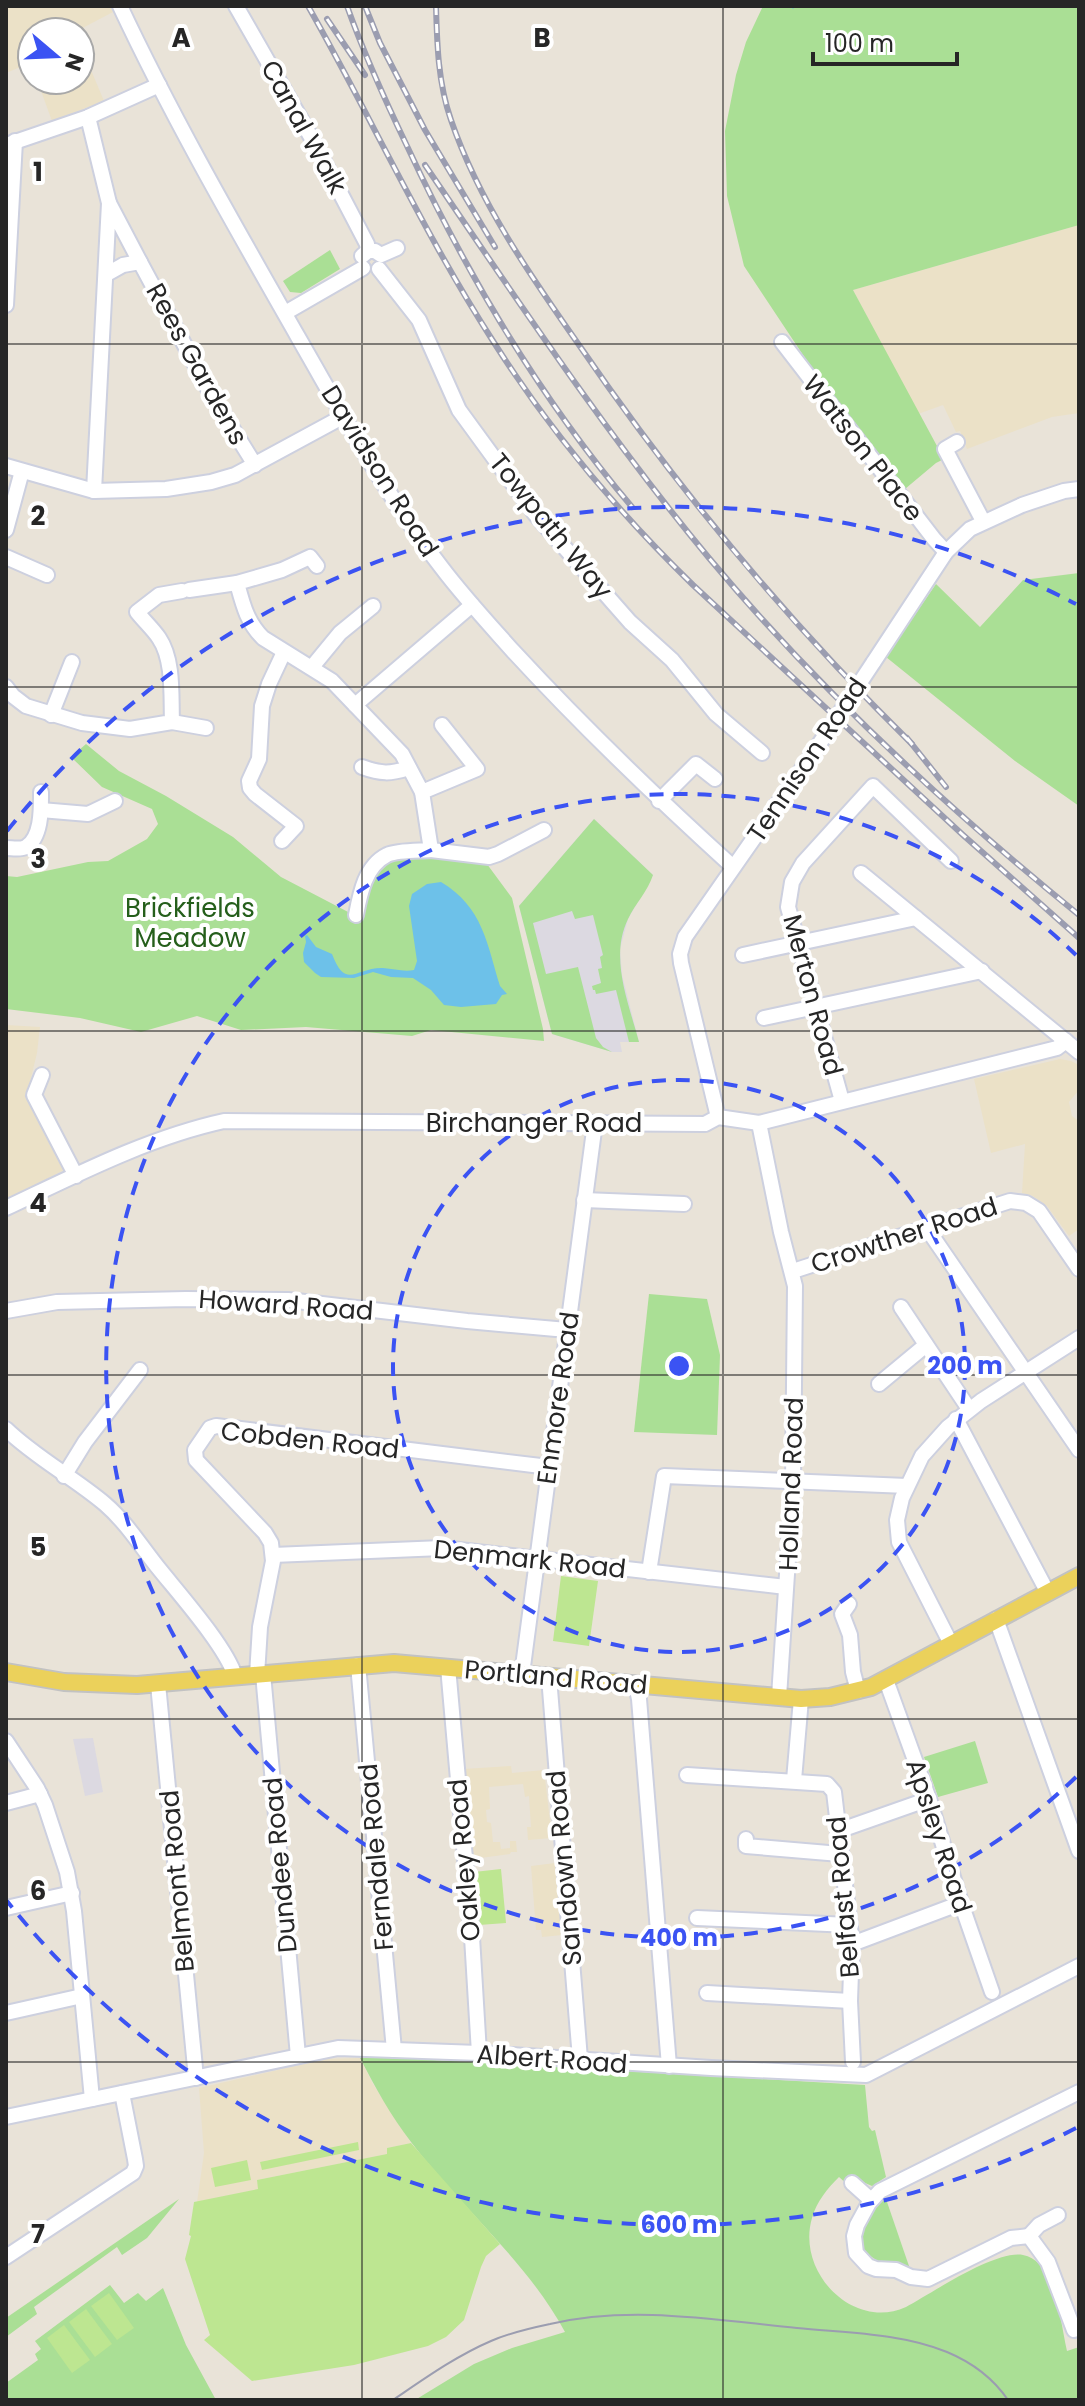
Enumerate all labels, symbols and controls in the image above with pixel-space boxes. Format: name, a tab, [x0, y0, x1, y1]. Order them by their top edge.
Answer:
north arrow	[16, 16, 96, 96]
scale bar	[813, 16, 957, 66]
text: A	[171, 20, 191, 56]
text: B	[533, 20, 551, 56]
text: 100 m	[825, 27, 894, 60]
text: N	[57, 49, 92, 75]
street label: Canal Walk	[252, 54, 356, 201]
text: 1	[33, 154, 43, 190]
street label: Rees Gardens	[138, 277, 256, 451]
street label: Watson Place	[794, 367, 932, 529]
street label: Davidson Road	[313, 378, 447, 564]
street label: Towpath Way	[481, 446, 621, 607]
text: 2	[31, 498, 46, 534]
street label: Tennison Road	[739, 671, 875, 849]
text: 3	[30, 841, 46, 877]
park label: Brickfields Meadow	[125, 890, 255, 956]
street label: Merton Road	[774, 910, 852, 1080]
street label: Birchanger Road	[426, 1105, 642, 1141]
text: 4	[29, 1185, 47, 1221]
street label: Crowther Road	[806, 1188, 1002, 1282]
street label: Howard Road	[197, 1281, 375, 1329]
street label: Enmore Road	[528, 1309, 588, 1487]
text: 200 m	[927, 1349, 1003, 1382]
centre of rings	[665, 1352, 693, 1380]
street label: Holland Road	[770, 1397, 812, 1571]
street label: Cobden Road	[219, 1413, 401, 1467]
text: 5	[30, 1529, 46, 1565]
street label: Denmark Road	[432, 1531, 628, 1587]
street label: Portland Road	[463, 1651, 649, 1703]
street label: Apsley Road	[897, 1754, 981, 1918]
street label: Ferndale Road	[350, 1762, 402, 1952]
street label: Sandown Road	[538, 1769, 590, 1967]
street label: Dundee Road	[254, 1776, 306, 1954]
street label: Oakley Road	[439, 1777, 489, 1943]
street label: Belmont Road	[151, 1789, 203, 1973]
street label: Belfast Road	[818, 1815, 868, 1979]
text: 6	[30, 1873, 46, 1909]
text: 400 m	[640, 1921, 718, 1954]
street label: Albert Road	[475, 2036, 629, 2082]
text: 600 m	[640, 2208, 718, 2241]
text: 7	[31, 2216, 45, 2252]

